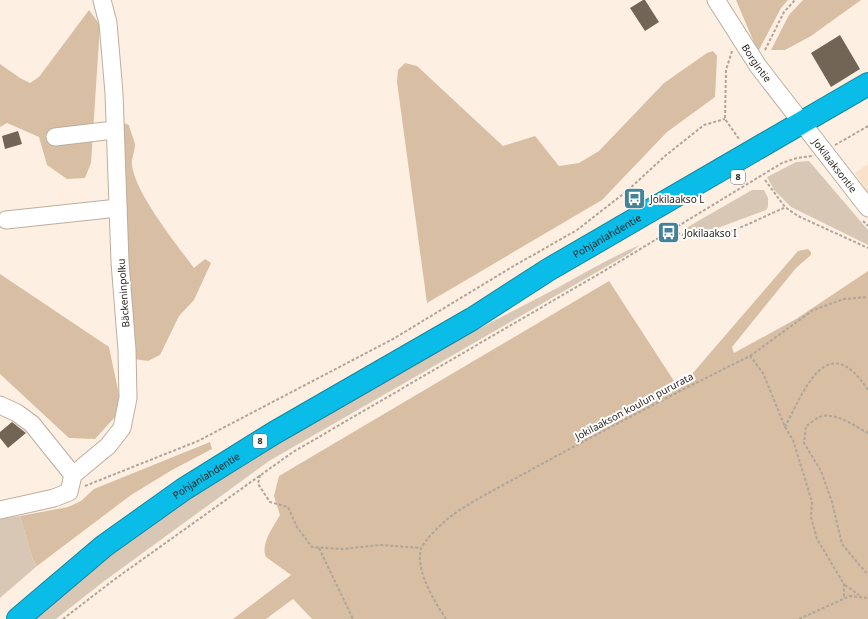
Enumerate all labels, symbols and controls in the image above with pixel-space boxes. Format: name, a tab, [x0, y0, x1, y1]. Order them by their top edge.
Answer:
street label: Borgintie	[739, 41, 775, 85]
street label: Jokilaaksontie	[809, 135, 861, 196]
road number: 8	[731, 170, 745, 184]
bus stop icon: Jokilaakso L	[621, 186, 647, 212]
place label: Jokilaakso L	[649, 192, 705, 206]
street label: Pohjanlahdentie	[570, 210, 644, 261]
bus stop icon: Jokilaakso I	[656, 220, 682, 246]
place label: Jokilaakso I	[683, 226, 737, 240]
street label: Bäckeninpolku	[114, 258, 132, 328]
street label: Jokilaakson koulun pururata	[572, 369, 696, 444]
road number: 8	[253, 434, 267, 448]
street label: Pohjanlahdentie	[170, 449, 243, 502]

